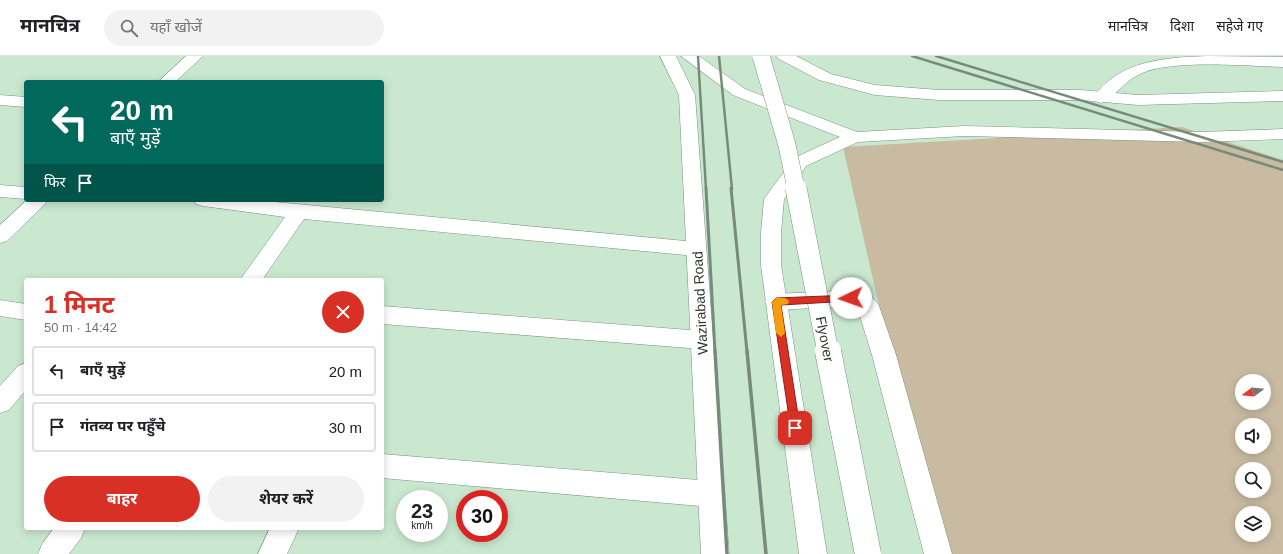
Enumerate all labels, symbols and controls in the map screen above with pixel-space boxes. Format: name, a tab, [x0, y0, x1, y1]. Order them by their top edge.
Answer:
search box	[104, 10, 384, 46]
text: मानचित्र	[20, 15, 80, 36]
icon: search	[118, 17, 140, 39]
text: यहाँ खोजें	[150, 18, 202, 35]
text: मानचित्र	[1108, 18, 1148, 34]
text: दिशा	[1170, 18, 1194, 34]
text: सहेजे गए	[1216, 18, 1263, 34]
text: 20 m	[110, 95, 174, 126]
icon: left	[44, 96, 96, 148]
text: बाएँ मुड़ें	[110, 128, 160, 148]
icon: arrive	[74, 172, 96, 194]
text: फिर	[44, 173, 66, 190]
street label: Wazirabad Road	[689, 251, 711, 355]
position arrow	[830, 277, 872, 319]
text: 1 मिनट	[44, 291, 114, 318]
button: close	[322, 291, 364, 333]
street label: Flyover	[813, 315, 837, 363]
text: 50 m · 14:42	[44, 320, 117, 335]
icon: left	[46, 360, 68, 382]
text: बाएँ मुड़ें	[80, 361, 125, 378]
text: 20 m	[329, 363, 362, 380]
north arrow	[1235, 374, 1271, 410]
map controls	[1235, 374, 1271, 542]
pin	[778, 411, 812, 445]
icon: arrive	[46, 416, 68, 438]
text: गंतव्य पर पहुँचे	[80, 417, 165, 434]
icon: arrive	[784, 417, 806, 439]
button: sound	[1235, 418, 1271, 454]
text: 30 m	[329, 419, 362, 436]
button: search	[1235, 462, 1271, 498]
button: बाहर	[44, 476, 200, 522]
button: शेयर करें	[208, 476, 364, 522]
speed limit sign: 30	[456, 490, 508, 542]
text: 23	[411, 500, 433, 522]
button: layers	[1235, 506, 1271, 542]
text: km/h	[411, 520, 433, 531]

